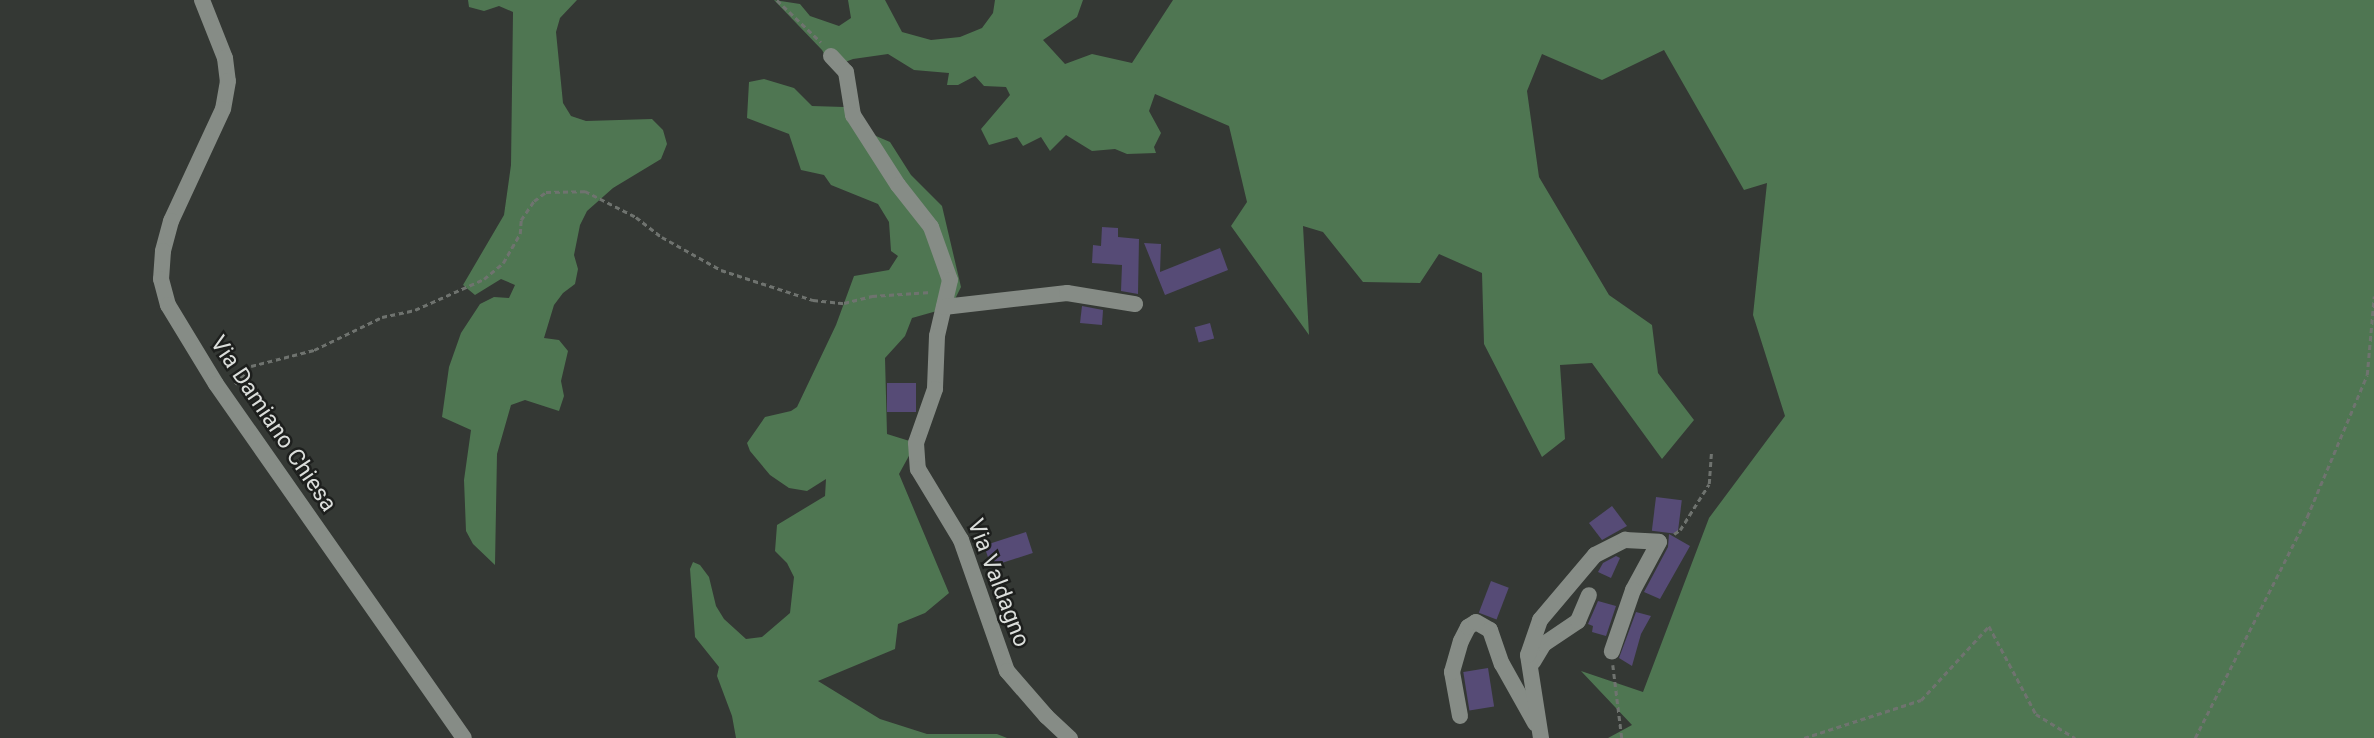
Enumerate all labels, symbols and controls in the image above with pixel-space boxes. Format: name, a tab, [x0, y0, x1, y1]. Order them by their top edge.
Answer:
street label: Via Damiano Chiesa	[204, 331, 342, 517]
street label: Via Valdagno	[961, 515, 1035, 651]

